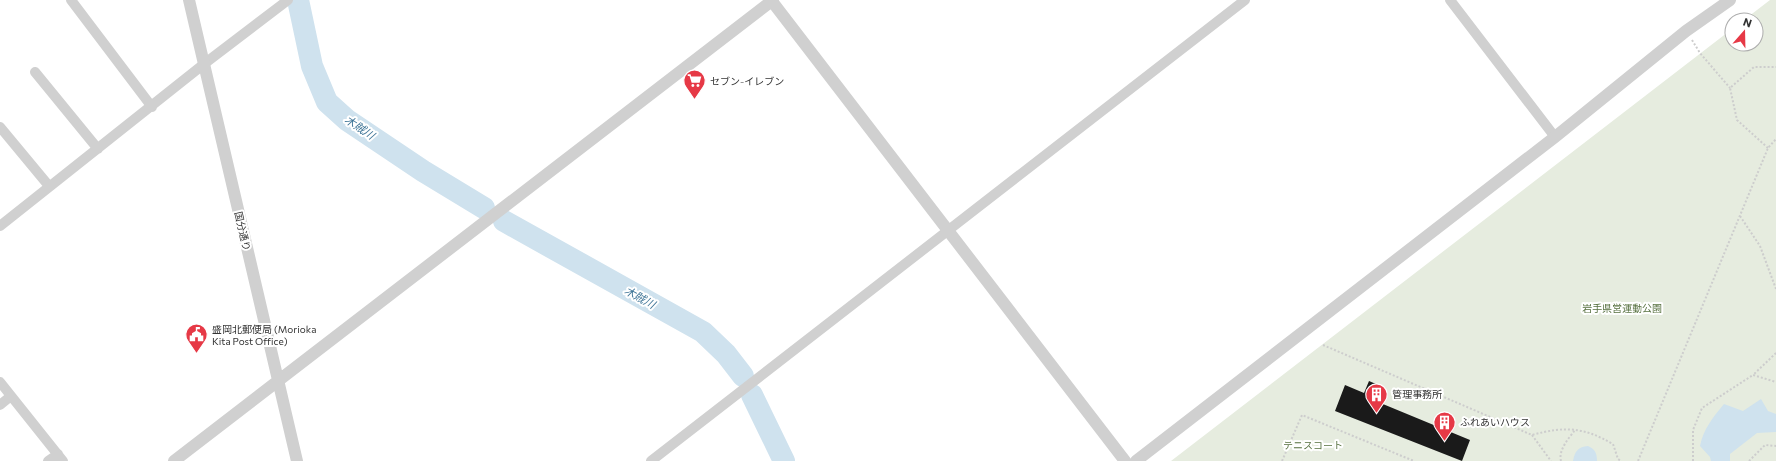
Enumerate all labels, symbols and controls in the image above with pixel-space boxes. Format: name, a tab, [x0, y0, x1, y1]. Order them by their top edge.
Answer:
north arrow	[1724, 12, 1764, 52]
text: N	[1741, 15, 1754, 30]
supermarket icon: セブン-イレブン	[682, 68, 708, 101]
place label: セブン-イレブン	[710, 75, 784, 87]
water label: 木賊川	[343, 112, 378, 142]
street label: 国分通り	[233, 210, 253, 252]
water label: 木賊川	[622, 283, 658, 311]
park label: 岩手県営運動公園	[1582, 302, 1662, 314]
public building icon: 盛岡北郵便局 (Morioka Kita Post Office)	[183, 322, 209, 355]
place label: 盛岡北郵便局 (Morioka Kita Post Office)	[212, 323, 316, 347]
building icon: 管理事務所	[1364, 381, 1390, 414]
place label: 管理事務所	[1392, 388, 1442, 400]
building icon: ふれあいハウス	[1431, 409, 1457, 442]
place label: ふれあいハウス	[1460, 416, 1530, 428]
park label: テニスコート	[1283, 439, 1343, 451]

